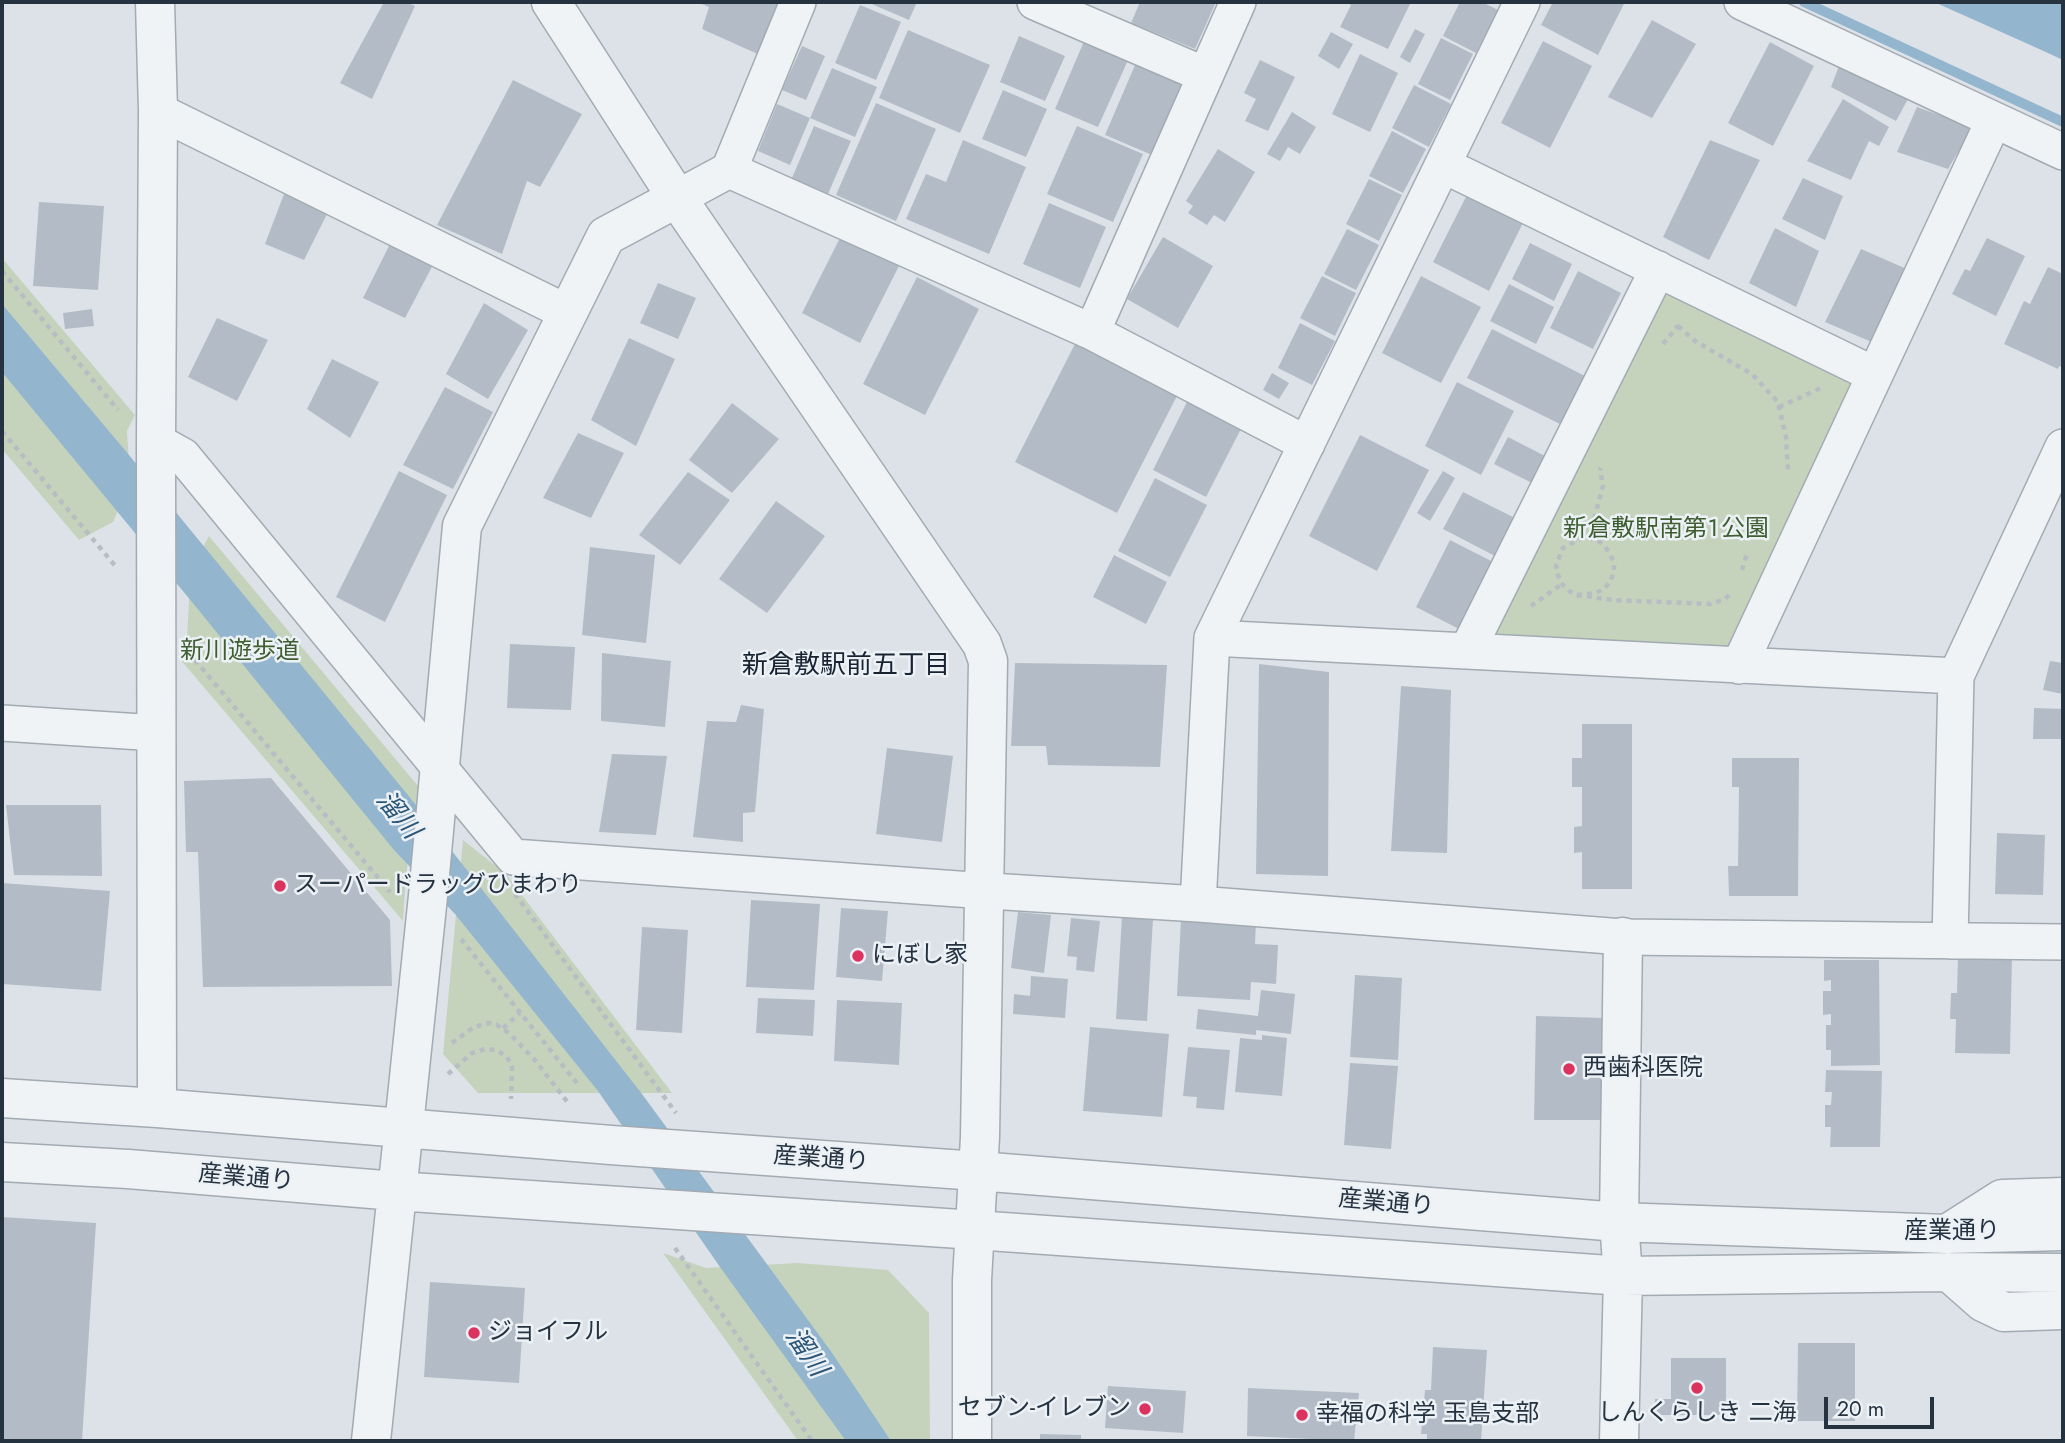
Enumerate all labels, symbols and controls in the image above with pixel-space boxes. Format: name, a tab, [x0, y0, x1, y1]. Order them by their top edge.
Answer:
park label: 新倉敷駅南第１公園	[1563, 516, 1769, 544]
park label: 新川遊歩道	[180, 638, 300, 666]
district label: 新倉敷駅前五丁目	[742, 651, 950, 683]
water label: 溜川	[369, 786, 425, 846]
place label: スーパードラッグひまわり	[294, 872, 582, 900]
marker: スーパードラッグひまわり	[272, 878, 288, 894]
place label: にぼし家	[872, 942, 968, 970]
marker: にぼし家	[850, 948, 866, 964]
place label: 西歯科医院	[1583, 1055, 1703, 1083]
marker: 西歯科医院	[1561, 1061, 1577, 1077]
street label: 産業通り	[772, 1142, 870, 1178]
street label: 産業通り	[197, 1160, 295, 1198]
street label: 産業通り	[1337, 1185, 1435, 1223]
street label: 産業通り	[1904, 1218, 2000, 1246]
place label: ジョイフル	[488, 1319, 608, 1347]
water label: 溜川	[778, 1323, 832, 1383]
marker: ジョイフル	[466, 1325, 482, 1341]
marker: しんくらしき 二海	[1689, 1380, 1705, 1396]
scale bar	[1827, 1384, 1937, 1428]
text: 20 m	[1837, 1394, 1884, 1424]
place label: セブン-イレブン	[958, 1395, 1131, 1423]
place label: しんくらしき 二海	[1597, 1400, 1797, 1428]
marker: セブン-イレブン	[1137, 1401, 1153, 1417]
place label: 幸福の科学 玉島支部	[1316, 1401, 1539, 1429]
marker: 幸福の科学 玉島支部	[1294, 1407, 1310, 1423]

